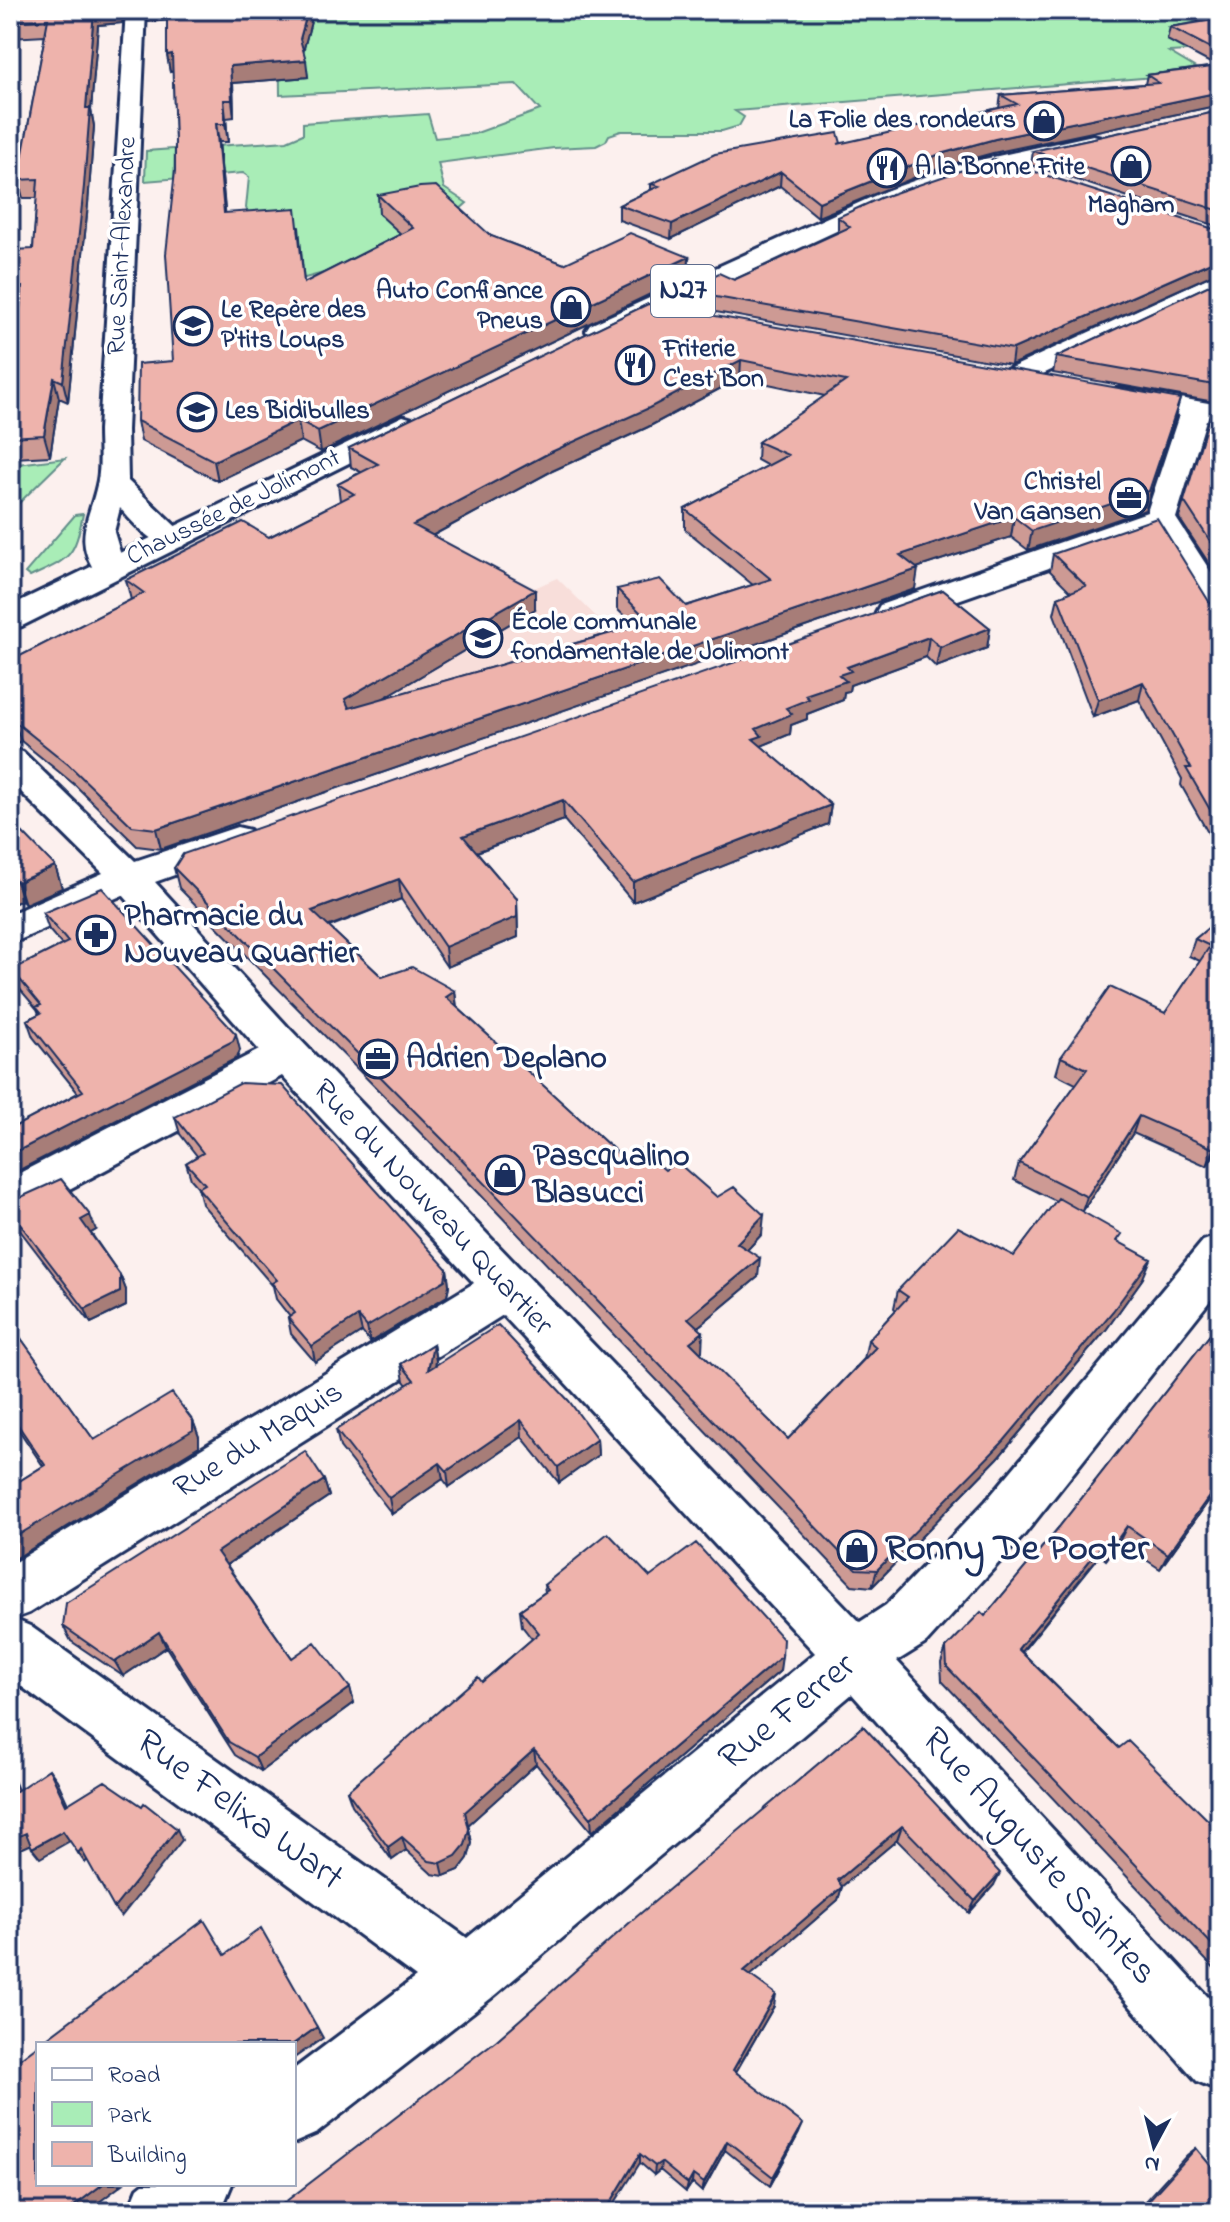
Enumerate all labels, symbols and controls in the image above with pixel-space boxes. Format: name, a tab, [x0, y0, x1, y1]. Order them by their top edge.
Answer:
shop icon: La Folie des rondeurs	[1023, 100, 1065, 142]
place label: La Folie des rondeurs	[789, 102, 1016, 140]
street label: Rue Saint-Alexandre	[98, 135, 148, 356]
shop icon: Magham	[1110, 145, 1152, 187]
restaurant icon: A la Bonne Frite	[866, 147, 908, 189]
place label: A la Bonne Frite	[915, 149, 1086, 187]
place label: Magham	[1087, 187, 1175, 226]
road number: N27	[651, 265, 715, 317]
place label: Auto Confiance Pneus	[376, 273, 544, 341]
shop icon: Auto Confiance Pneus	[550, 286, 592, 328]
place label: Le Repère des P'tits Loups	[221, 292, 366, 360]
school or university icon: Le Repère des P'tits Loups	[172, 305, 214, 347]
place label: Friterie C'est Bon	[661, 331, 764, 399]
restaurant icon: Friterie C'est Bon	[614, 344, 656, 386]
school or university icon: Les Bidibulles	[176, 391, 218, 433]
place label: Les Bidibulles	[225, 393, 370, 431]
street label: Chaussée de Jolimont	[120, 439, 348, 576]
place label: Christel Van Gansen	[974, 464, 1101, 532]
office icon: Christel Van Gansen	[1108, 477, 1150, 519]
place label: École communale fondamentale de Jolimont	[510, 604, 789, 672]
school or university icon: École communale fondamentale de Jolimont	[462, 617, 504, 659]
place label: Pharmacie du Nouveau Quartier	[124, 894, 359, 978]
pharmacy icon: Pharmacie du Nouveau Quartier	[75, 914, 117, 956]
place label: Adrien Deplano	[406, 1036, 607, 1083]
office icon: Adrien Deplano	[357, 1038, 399, 1080]
street label: Rue du Nouveau Quartier	[300, 1069, 564, 1347]
place label: Pascqualino Blasucci	[531, 1134, 690, 1218]
shop icon: Pascqualino Blasucci	[484, 1154, 526, 1196]
street label: Rue du Maquis	[165, 1370, 353, 1512]
place label: Ronny De Pooter	[885, 1522, 1150, 1578]
shop icon: Ronny De Pooter	[836, 1529, 878, 1571]
street label: Rue Ferrer	[707, 1640, 869, 1786]
street label: Rue Auguste Saintes	[906, 1715, 1170, 1999]
street label: Rue Felixa Wart	[123, 1716, 355, 1906]
legend	[36, 2042, 296, 2186]
text: Road	[108, 2059, 161, 2094]
text: Park	[108, 2099, 152, 2134]
north arrow	[1114, 2106, 1194, 2186]
text: Building	[107, 2139, 187, 2174]
text: N	[1143, 2146, 1161, 2180]

